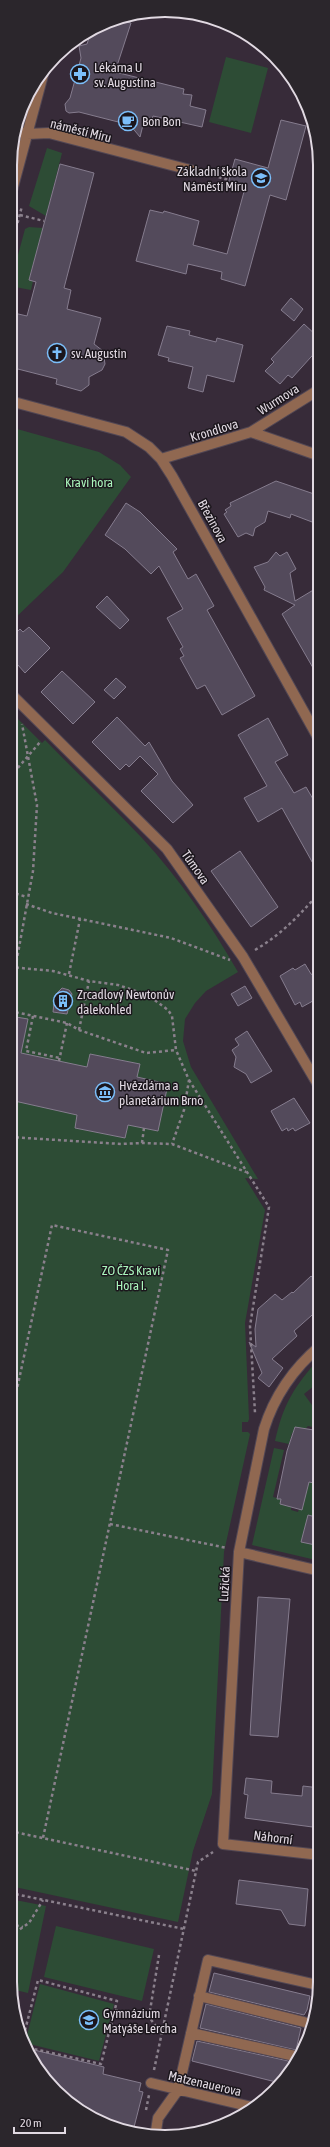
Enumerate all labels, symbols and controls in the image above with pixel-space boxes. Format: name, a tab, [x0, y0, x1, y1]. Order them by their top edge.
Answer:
place label: Lékárna U sv. Augustina	[94, 60, 156, 90]
pharmacy icon: Lékárna U sv. Augustina	[69, 63, 91, 85]
cafe icon: Bon Bon	[117, 110, 139, 132]
place label: Bon Bon	[142, 114, 181, 129]
street label: náměstí Míru	[49, 116, 113, 145]
place label: Základní škola Náměstí Míru	[177, 164, 247, 194]
school or university icon: Základní škola Náměstí Míru	[250, 167, 272, 189]
church icon: sv. Augustin	[46, 342, 68, 364]
place label: sv. Augustin	[71, 346, 127, 361]
street label: Wurmova	[255, 381, 302, 418]
street label: Krondlova	[188, 416, 240, 445]
park label: Kraví hora	[65, 475, 113, 490]
street label: Březinova	[195, 497, 231, 545]
street label: Tůmova	[179, 847, 213, 887]
place label: Zrcadlový Newtonův dalekohled	[77, 987, 175, 1017]
building icon: Zrcadlový Newtonův dalekohled	[52, 990, 74, 1012]
place label: Hvězdárna a planetárium Brno	[119, 1078, 203, 1108]
museum icon: Hvězdárna a planetárium Brno	[94, 1081, 116, 1103]
park label: ZO ČZS Kraví Hora I.	[102, 1263, 160, 1293]
street label: Lužická	[216, 1566, 233, 1602]
street label: Náhorní	[253, 1828, 293, 1847]
place label: Gymnázium Matyáše Lercha	[103, 2006, 177, 2036]
school or university icon: Gymnázium Matyáše Lercha	[78, 2009, 100, 2031]
street label: Matzenauerova	[167, 2068, 243, 2099]
scale bar	[14, 2109, 65, 2135]
text: 20 m	[20, 2116, 42, 2130]

